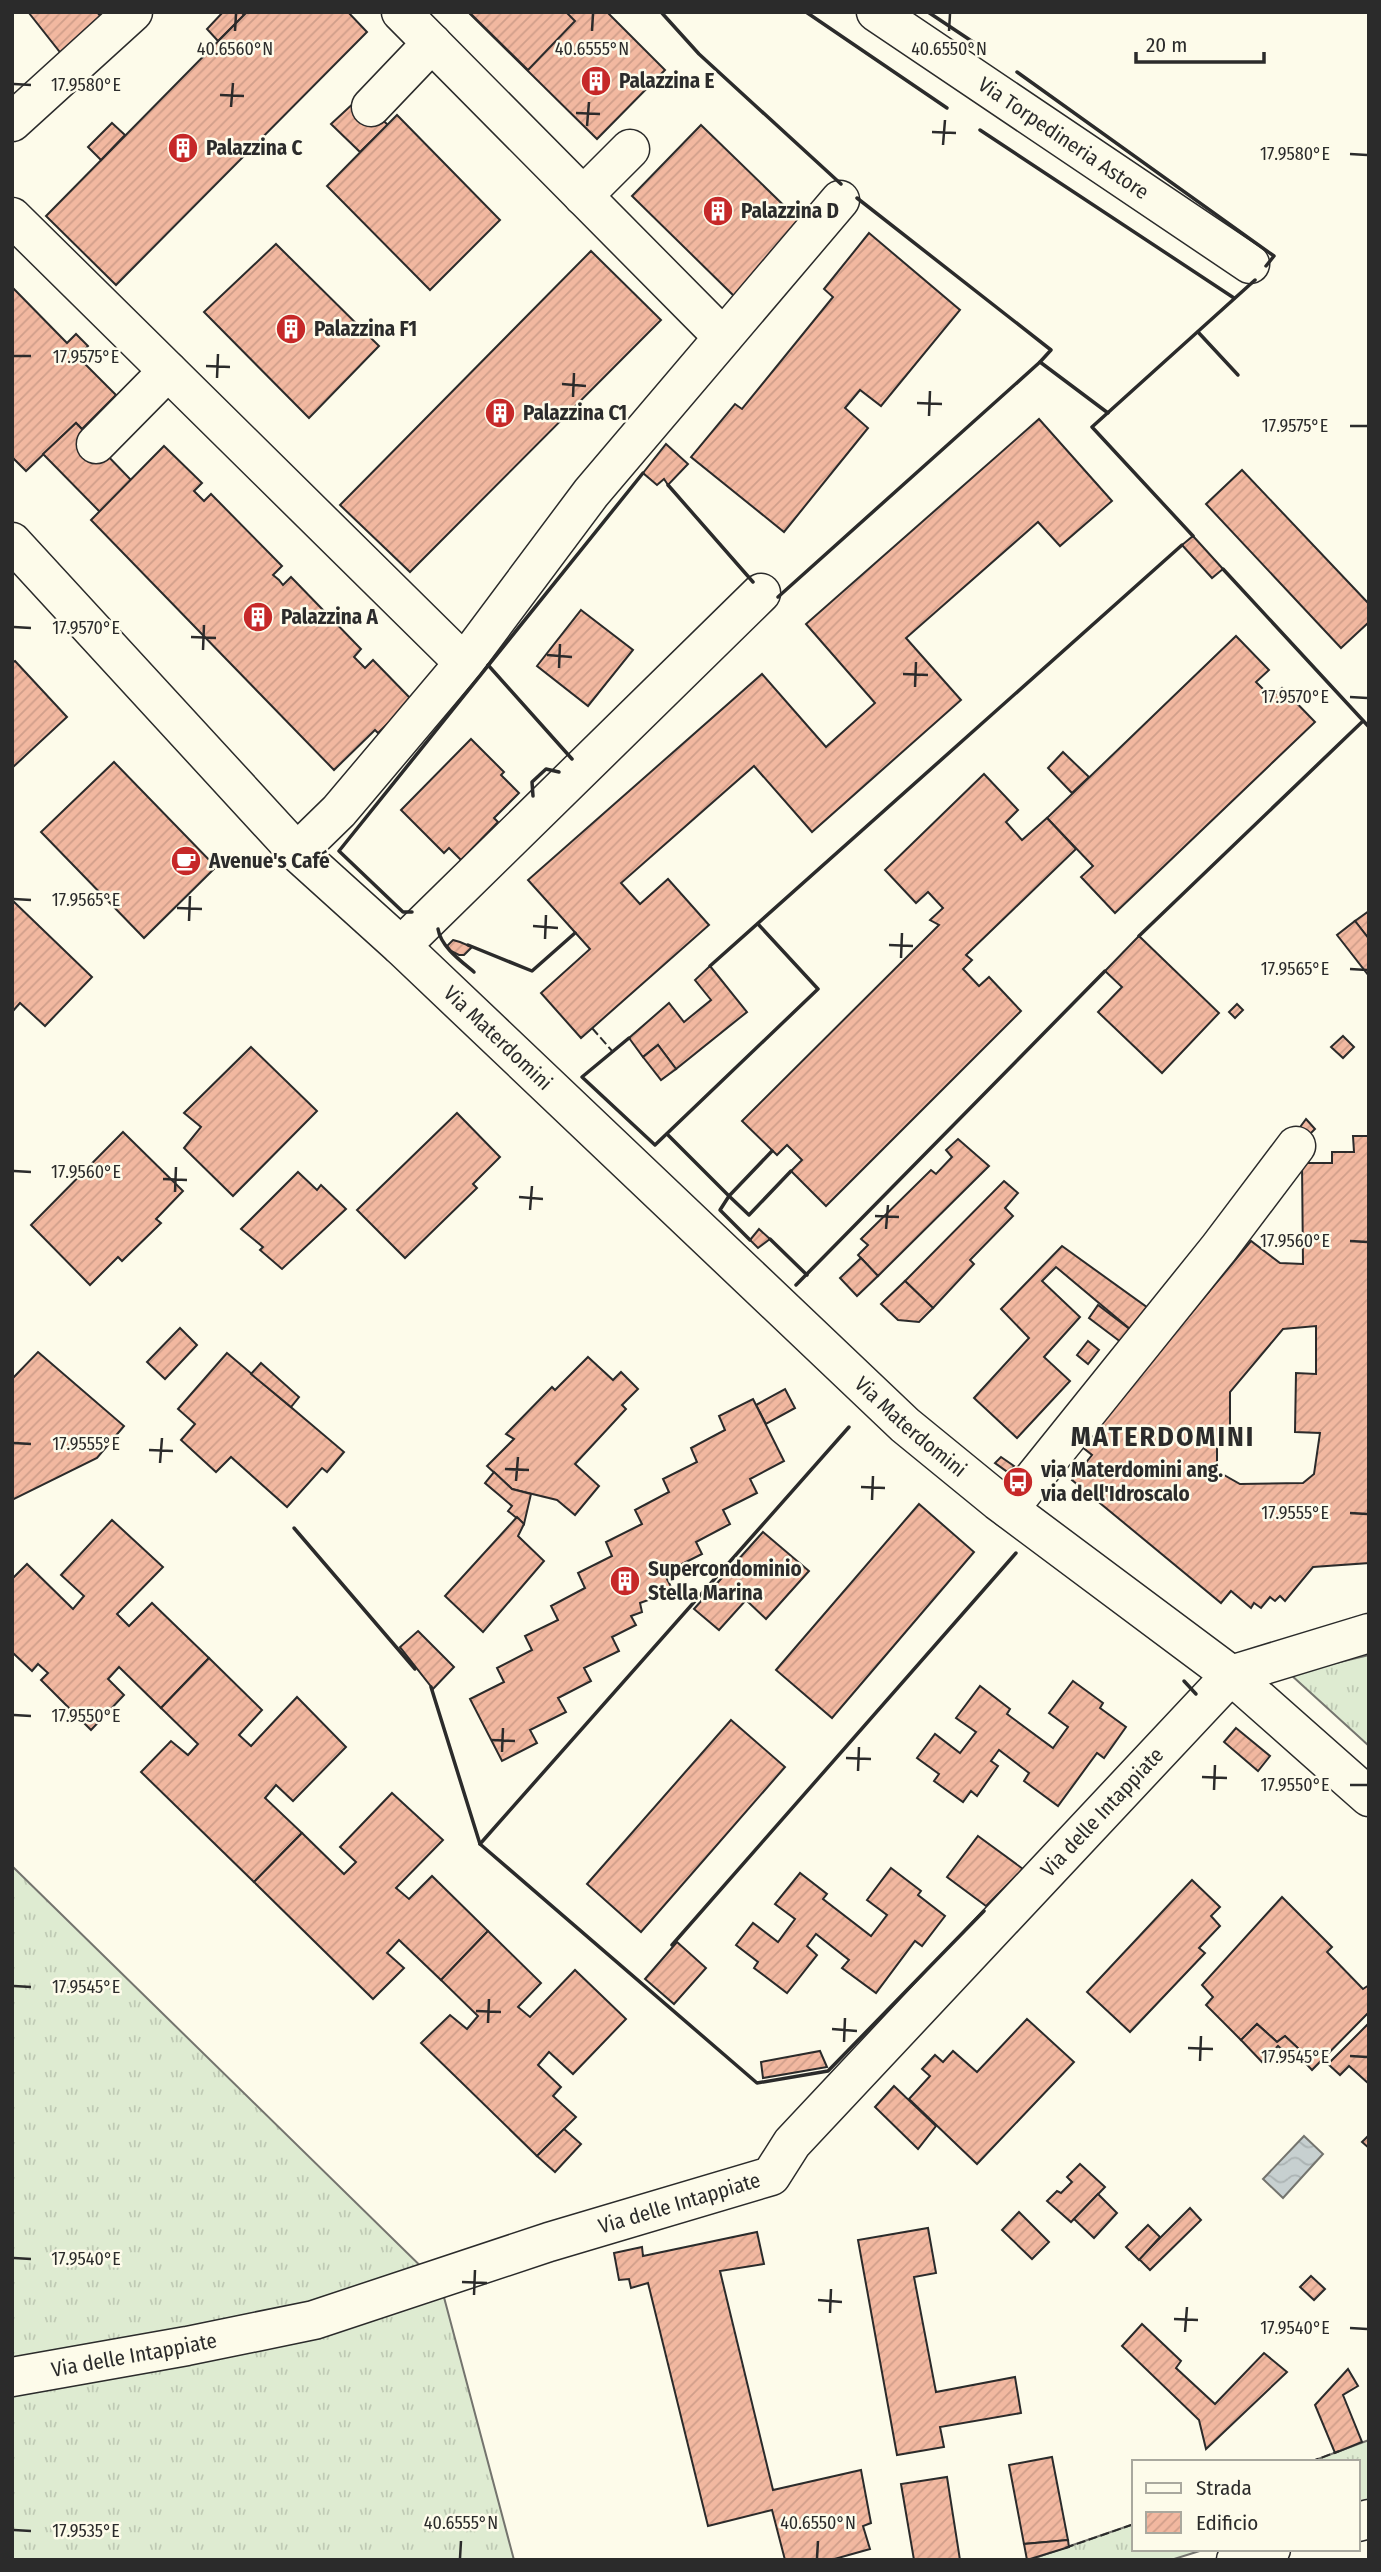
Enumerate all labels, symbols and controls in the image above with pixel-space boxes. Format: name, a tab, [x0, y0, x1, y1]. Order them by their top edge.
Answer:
scale bar	[1136, 21, 1264, 65]
text: 20 m	[1146, 32, 1187, 58]
text: 40.6560°N	[197, 38, 273, 60]
text: 40.6555°N	[555, 38, 629, 60]
text: 40.6550°N	[911, 38, 987, 60]
building icon: Palazzina E	[579, 64, 613, 98]
place label: Palazzina E	[619, 68, 715, 94]
street label: Via Torpedineria Astore	[973, 72, 1154, 205]
text: 17.9580°E	[51, 74, 121, 96]
building icon: Palazzina C	[166, 131, 200, 165]
place label: Palazzina C	[206, 135, 303, 161]
text: 17.9580°E	[1260, 143, 1330, 165]
building icon: Palazzina D	[701, 194, 735, 228]
place label: Palazzina D	[741, 198, 839, 224]
building icon: Palazzina F1	[274, 312, 308, 346]
place label: Palazzina F1	[314, 316, 417, 342]
text: 17.9575°E	[53, 346, 119, 368]
building icon: Palazzina C1	[483, 396, 517, 430]
place label: Palazzina C1	[523, 400, 627, 426]
text: 17.9575°E	[1262, 415, 1328, 437]
building icon: Palazzina A	[241, 600, 275, 634]
place label: Palazzina A	[281, 604, 379, 630]
text: 17.9570°E	[52, 617, 120, 639]
text: 17.9570°E	[1261, 686, 1329, 708]
cafe icon: Avenue's Café	[169, 844, 203, 878]
place label: Avenue's Café	[208, 848, 330, 874]
text: 17.9565°E	[52, 889, 120, 911]
text: 17.9565°E	[1261, 958, 1329, 980]
street label: Via Materdomini	[438, 980, 558, 1096]
text: 17.9560°E	[51, 1161, 121, 1183]
text: 17.9560°E	[1260, 1230, 1330, 1252]
street label: Via Materdomini	[849, 1371, 972, 1483]
district label: MATERDOMINI	[1071, 1420, 1255, 1453]
text: 17.9555°E	[52, 1433, 120, 1455]
place label: via Materdomini ang. via dell'Idroscalo	[1040, 1457, 1223, 1507]
bus stop icon: via Materdomini ang. via dell'Idroscalo	[1001, 1465, 1035, 1499]
text: 17.9555°E	[1261, 1502, 1329, 1524]
place label: Supercondominio Stella Marina	[648, 1556, 802, 1606]
building icon: Supercondominio Stella Marina	[608, 1564, 642, 1598]
text: 17.9550°E	[51, 1705, 121, 1727]
street label: Via delle Intappiate	[1035, 1742, 1169, 1882]
text: 17.9550°E	[1260, 1774, 1330, 1796]
text: 17.9545°E	[52, 1976, 120, 1998]
text: 17.9545°E	[1261, 2046, 1329, 2068]
street label: Via delle Intappiate	[595, 2167, 763, 2240]
text: 17.9540°E	[51, 2248, 121, 2270]
text: 17.9540°E	[1260, 2317, 1330, 2339]
street label: Via delle Intappiate	[49, 2327, 219, 2383]
legend	[1132, 2460, 1360, 2551]
text: Strada	[1196, 2475, 1252, 2501]
text: Edificio	[1196, 2510, 1258, 2536]
text: 40.6555°N	[424, 2512, 498, 2534]
text: 40.6550°N	[780, 2512, 856, 2534]
text: 17.9535°E	[52, 2520, 120, 2542]

